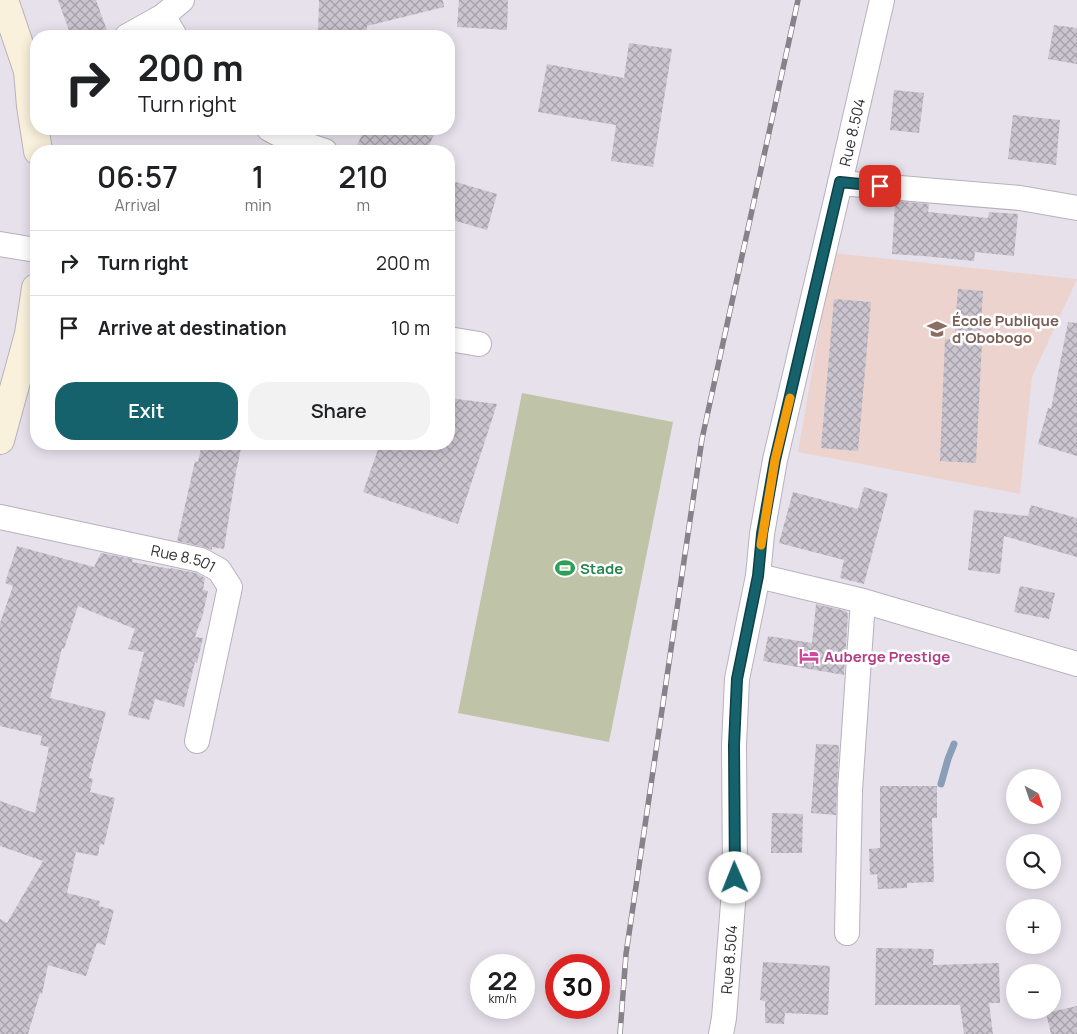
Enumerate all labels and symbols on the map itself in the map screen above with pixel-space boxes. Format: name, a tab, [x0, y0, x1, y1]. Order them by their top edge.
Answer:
street label: Rue 8.504	[834, 96, 870, 168]
pin	[859, 165, 901, 207]
place label: École Publique d'Obobogo	[952, 310, 1059, 348]
school or university icon: École Publique d'Obobogo	[926, 318, 948, 340]
street label: Rue 8.501	[149, 539, 220, 577]
sports icon: Stade	[554, 557, 576, 579]
place label: Stade	[580, 558, 623, 579]
hotel icon: Auberge Prestige	[798, 645, 820, 667]
place label: Auberge Prestige	[824, 646, 950, 667]
north arrow	[1006, 769, 1061, 824]
position arrow	[708, 851, 760, 903]
street label: Rue 8.504	[715, 924, 742, 995]
speed limit sign: 30	[545, 954, 610, 1019]

